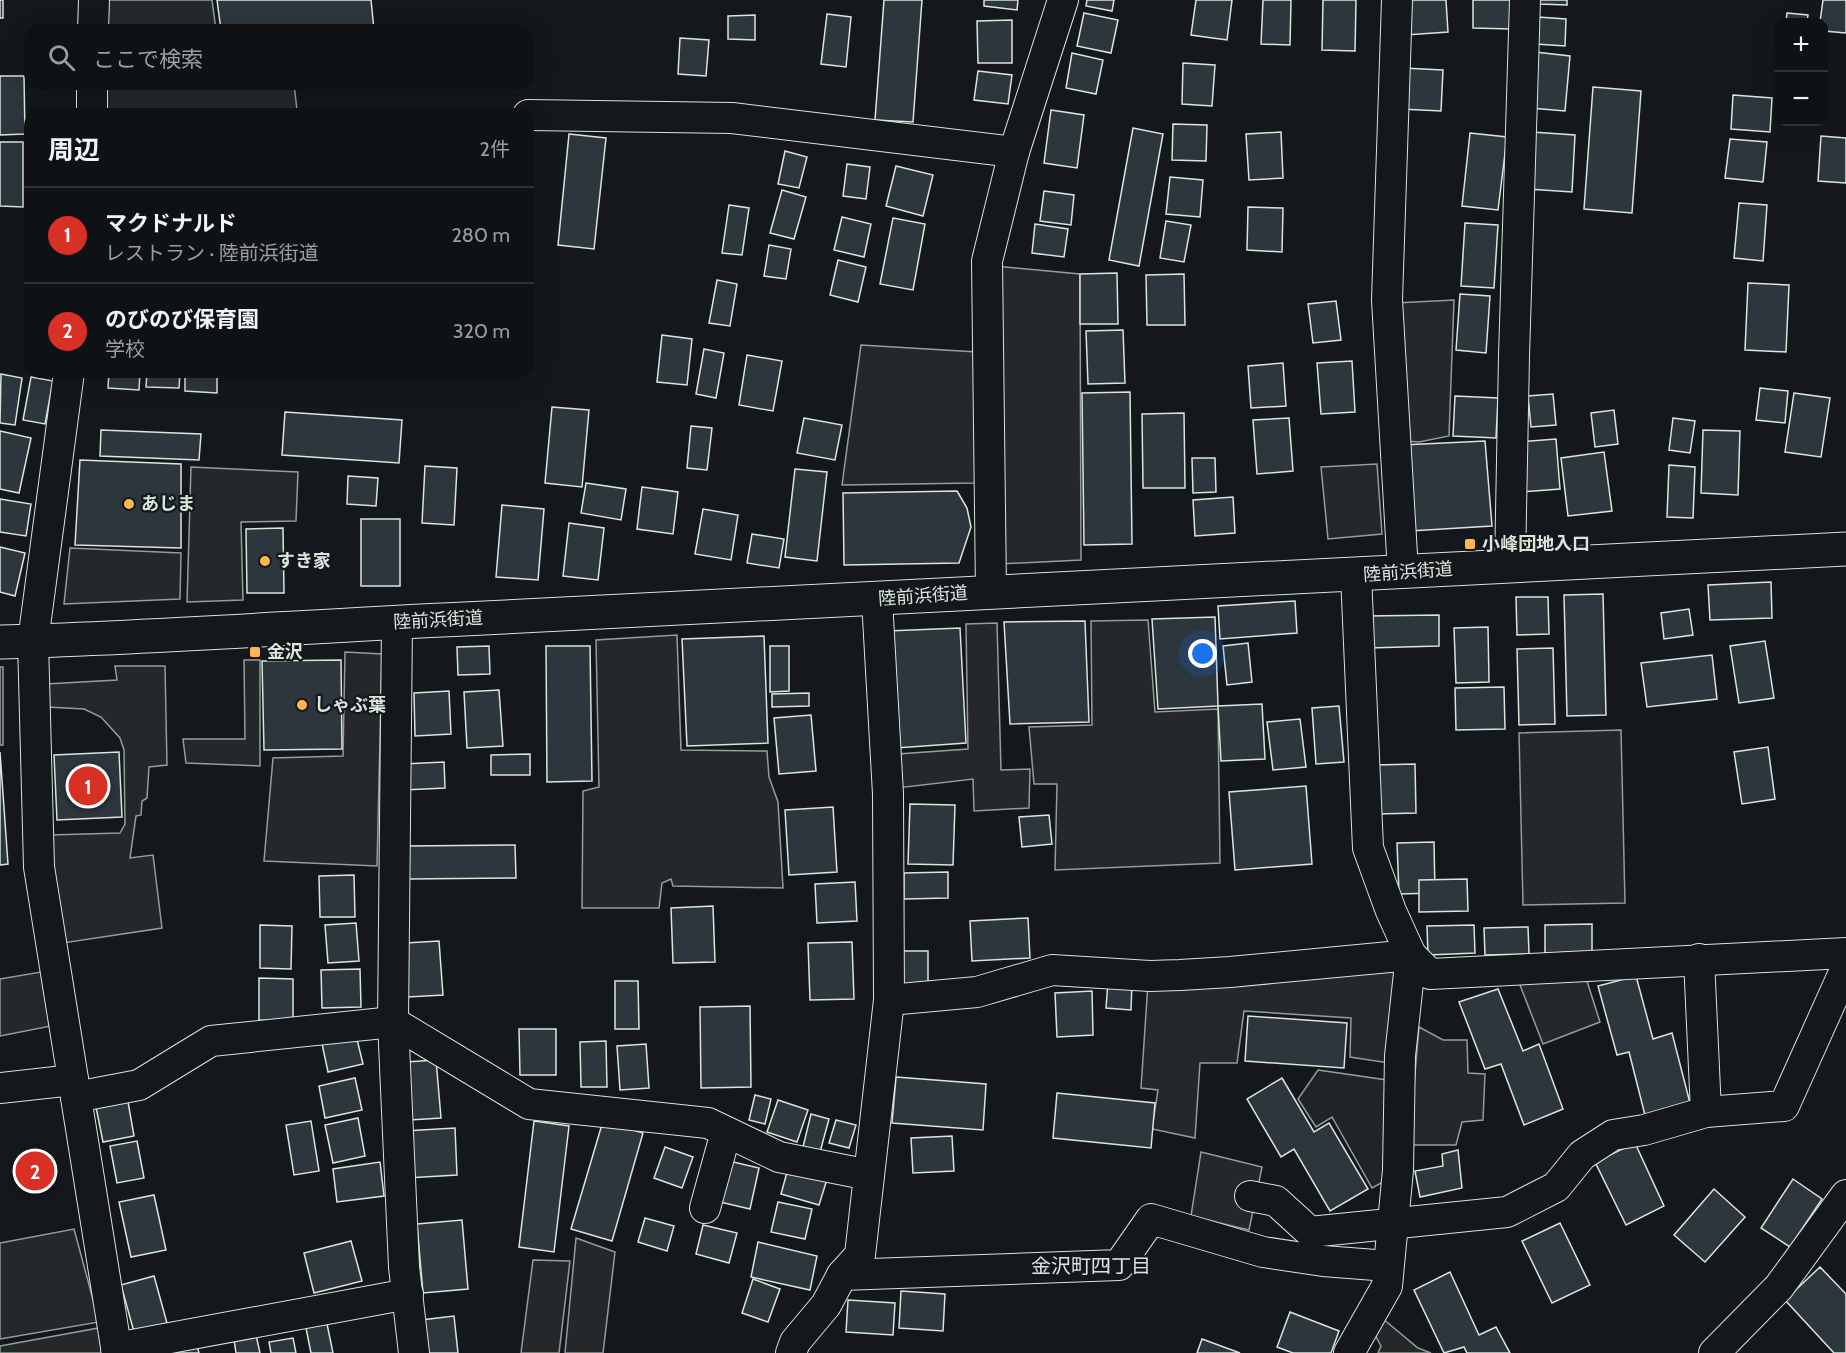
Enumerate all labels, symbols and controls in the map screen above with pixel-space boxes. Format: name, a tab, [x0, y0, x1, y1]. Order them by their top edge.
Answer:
map controls	[1774, 18, 1828, 126]
button: +	[1774, 18, 1828, 72]
search box	[24, 24, 534, 90]
icon: search	[45, 41, 78, 74]
text: ここで検索	[93, 46, 203, 73]
button: −	[1774, 72, 1828, 126]
text: 周辺	[48, 134, 100, 166]
text: 2件	[480, 137, 510, 161]
text: マクドナルド	[105, 210, 237, 237]
text: 1	[64, 223, 71, 247]
text: 280 m	[451, 223, 510, 247]
text: レストラン · 陸前浜街道	[105, 241, 319, 265]
text: のびのび保育園	[105, 306, 259, 333]
text: 2	[62, 319, 73, 343]
text: 320 m	[453, 319, 510, 343]
text: 学校	[105, 337, 145, 361]
place label: あじま	[141, 493, 195, 515]
marker: あじま	[122, 497, 136, 511]
place label: 小峰団地入口	[1482, 533, 1590, 555]
marker: 小峰団地入口	[1463, 537, 1477, 551]
place label: すき家	[277, 550, 331, 572]
marker: すき家	[258, 554, 272, 568]
street label: 陸前浜街道	[1362, 558, 1454, 586]
street label: 陸前浜街道	[877, 582, 969, 610]
street label: 陸前浜街道	[392, 607, 484, 633]
your location	[1188, 639, 1217, 668]
place label: 金沢	[267, 641, 303, 663]
marker: 金沢	[248, 645, 262, 659]
place label: しゃぶ葉	[314, 694, 386, 716]
marker: しゃぶ葉	[295, 698, 309, 712]
pin: 1	[68, 764, 107, 808]
pin: 2	[15, 1148, 54, 1194]
district label: 金沢町四丁目	[1031, 1254, 1151, 1278]

